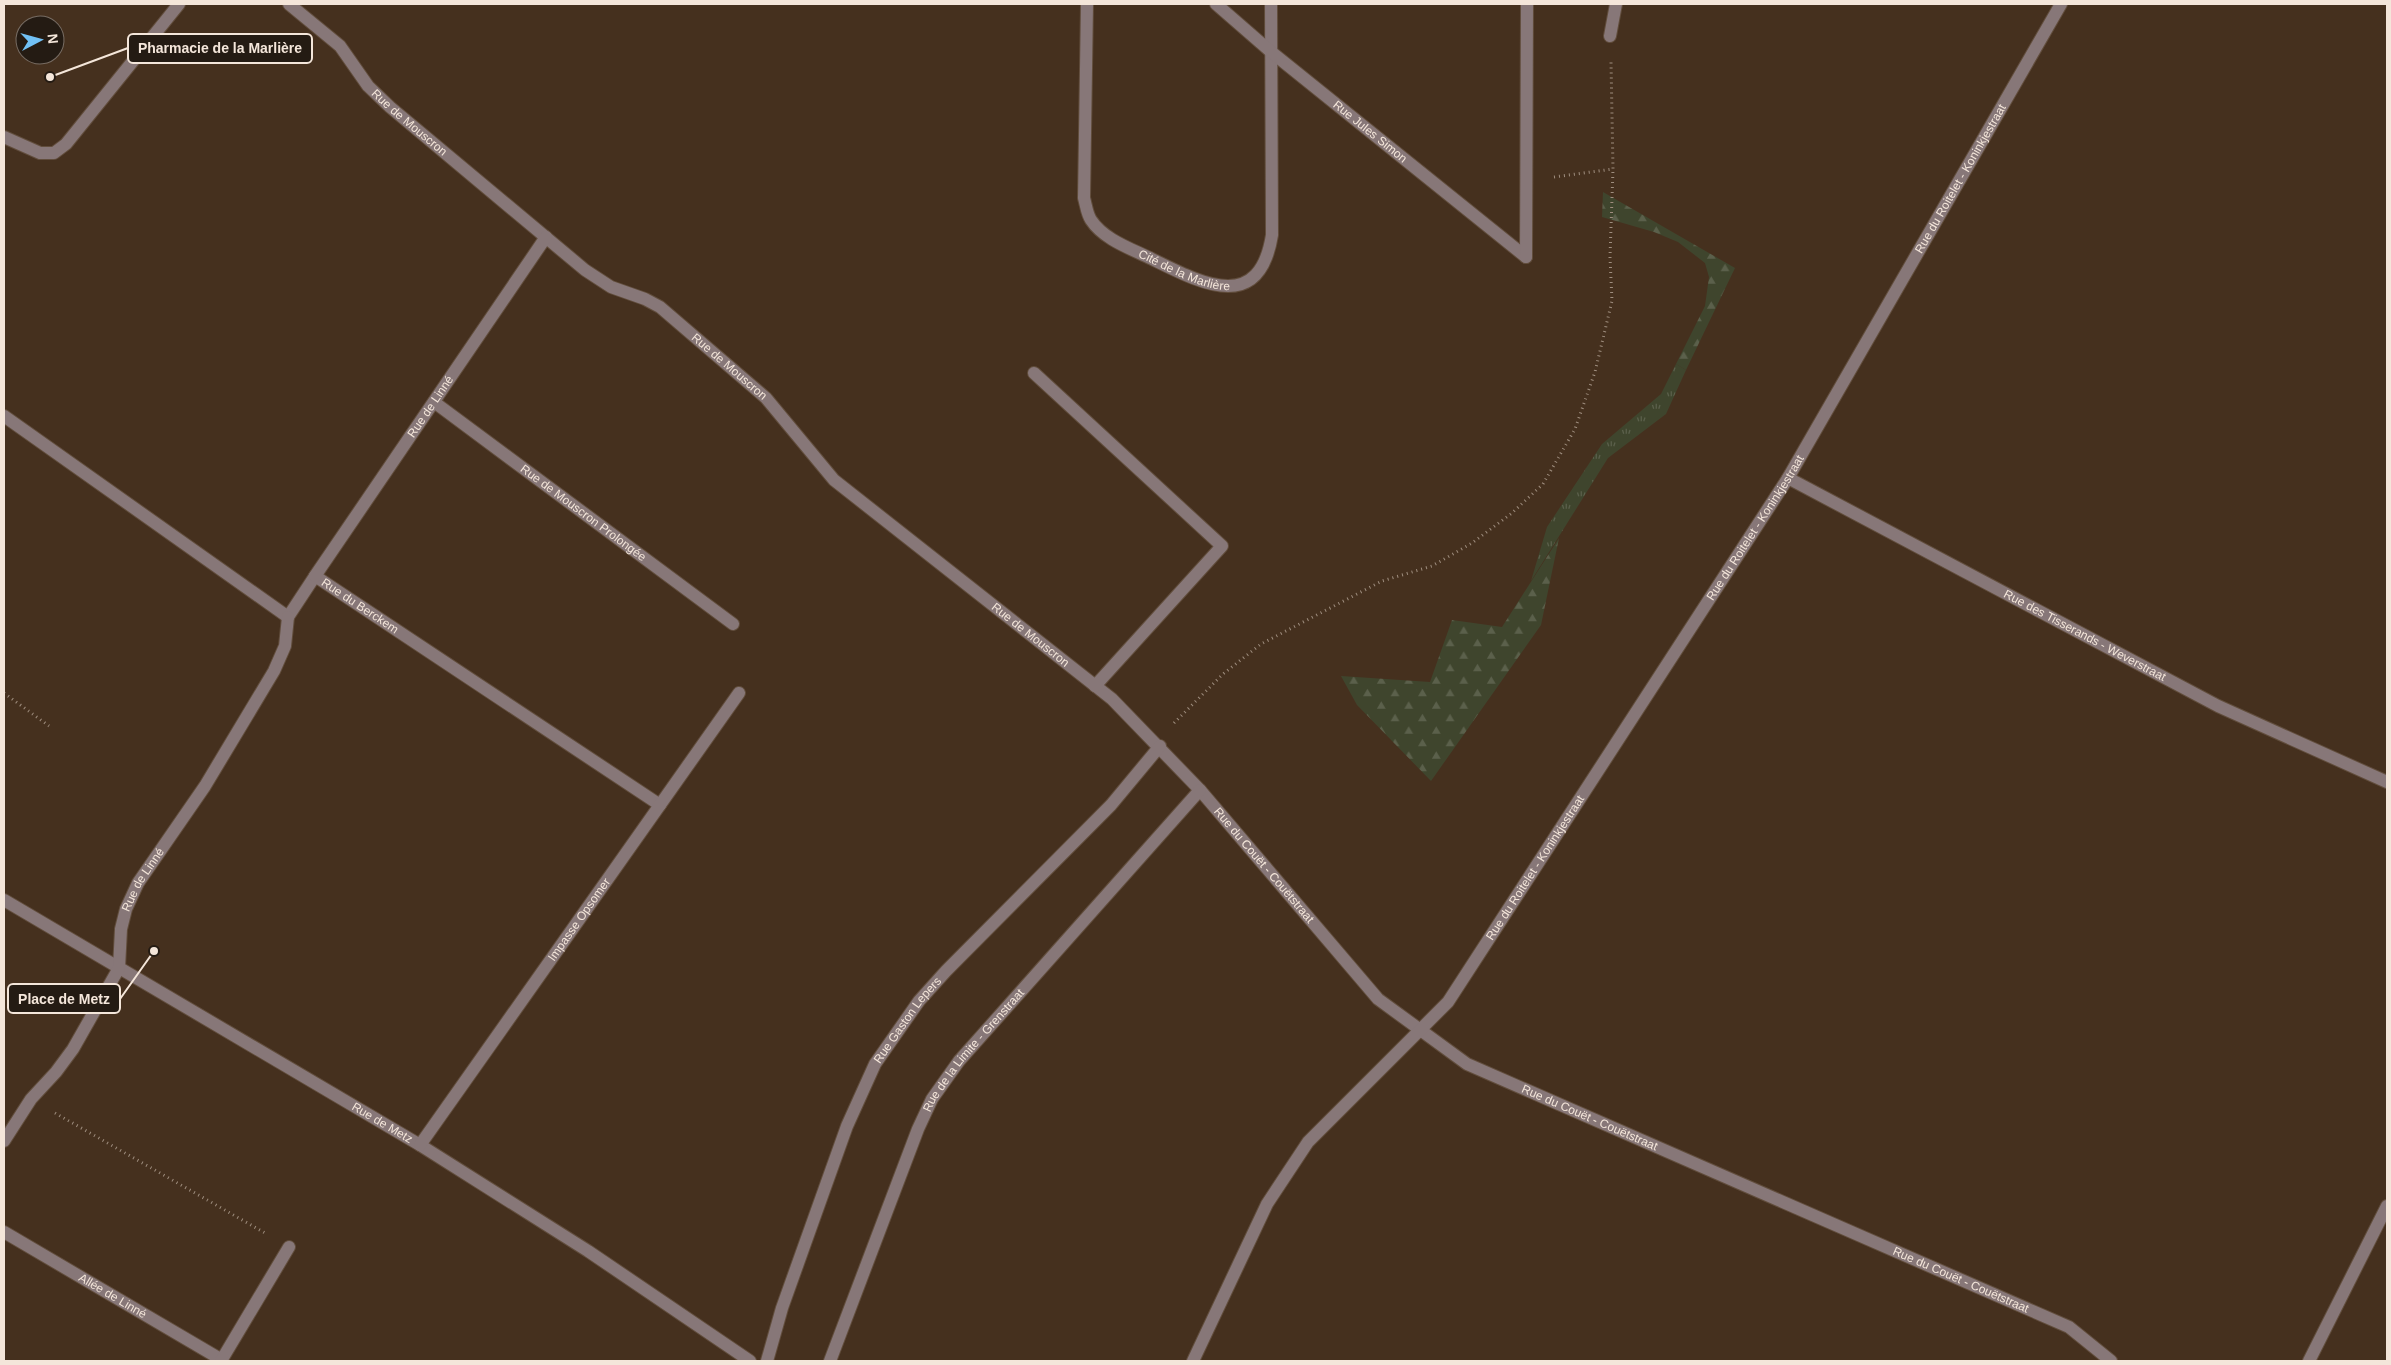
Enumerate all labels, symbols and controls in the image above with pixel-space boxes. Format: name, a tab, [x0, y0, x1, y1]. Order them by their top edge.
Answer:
north arrow	[15, 15, 65, 65]
text: N	[44, 33, 61, 45]
callout: Pharmacie de la Marlière	[128, 34, 312, 63]
text: Pharmacie de la Marlière	[138, 40, 302, 56]
street label: Rue de Mouscron	[369, 86, 450, 159]
street label: Rue Jules Simon	[1330, 98, 1410, 165]
street label: Rue du Roitelet - Koninkjestraat	[1912, 101, 2009, 256]
street label: Cité de la Marlière	[1136, 247, 1230, 293]
street label: Rue de Mouscron	[689, 330, 770, 403]
street label: Rue de Linné	[405, 373, 457, 440]
street label: Rue du Roitelet - Koninkjestraat	[1704, 452, 1807, 603]
street label: Rue de Mouscron Prolongée	[518, 462, 649, 564]
street label: Rue du Berckem	[319, 575, 401, 636]
street label: Rue des Tisserands - Weverstraat	[2001, 587, 2169, 684]
street label: Rue de Mouscron	[989, 600, 1072, 670]
street label: Rue du Roitelet - Koninkjestraat	[1483, 792, 1588, 943]
street label: Rue du Couët - Couëtstraat	[1211, 805, 1317, 926]
street label: Rue de Linné	[119, 845, 167, 914]
street label: Impasse Opsomer	[545, 875, 613, 964]
street label: Rue Gaston Lepers	[871, 974, 944, 1066]
callout: Place de Metz	[8, 984, 120, 1013]
street label: Rue de la Limite - Grenstraat	[920, 985, 1027, 1114]
text: Place de Metz	[18, 991, 110, 1007]
street label: Rue du Couët - Couëtstraat	[1520, 1082, 1661, 1154]
street label: Rue de Metz	[349, 1099, 415, 1146]
street label: Rue du Couët - Couëtstraat	[1891, 1244, 2032, 1316]
street label: Allée de Linné	[76, 1270, 149, 1321]

